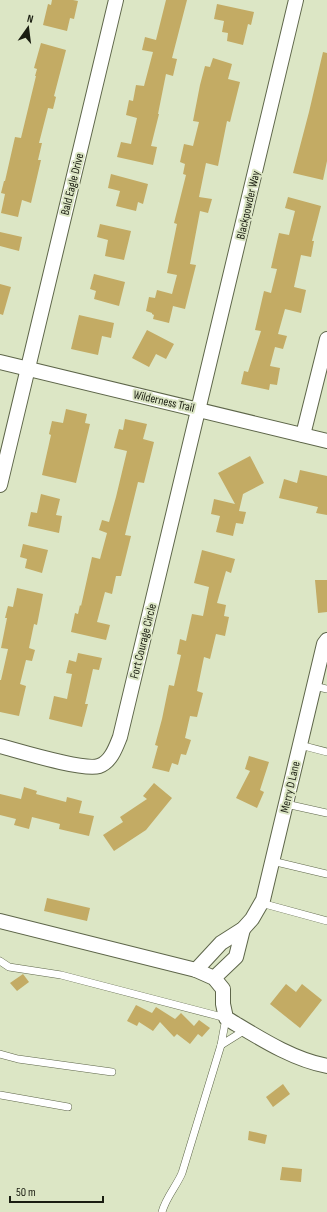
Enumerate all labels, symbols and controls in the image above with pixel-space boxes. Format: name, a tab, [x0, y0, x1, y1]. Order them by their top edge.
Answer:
north arrow	[8, 8, 48, 48]
text: N	[26, 12, 35, 26]
street label: Bald Eagle Drive	[58, 151, 87, 217]
street label: Blackpowder Way	[233, 169, 264, 241]
street label: Wilderness Trail	[132, 387, 196, 416]
street label: Fort Courage Circle	[127, 602, 160, 680]
street label: Merry D Lane	[277, 760, 304, 814]
scale bar	[10, 1178, 103, 1204]
text: 50 m	[16, 1185, 36, 1200]

